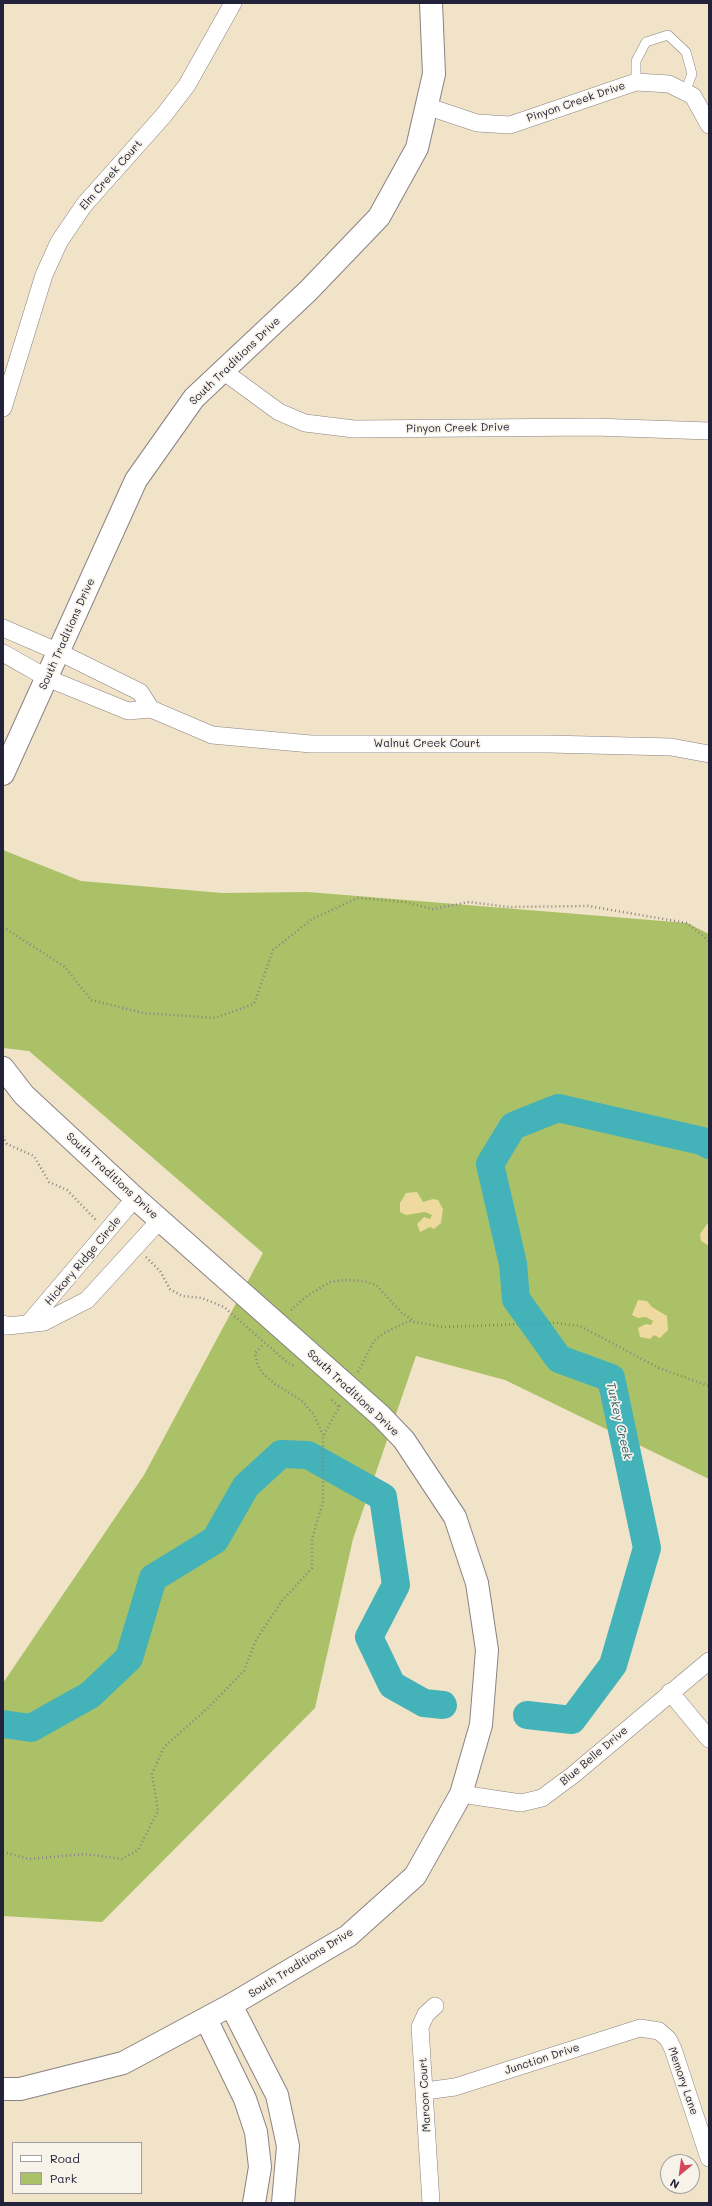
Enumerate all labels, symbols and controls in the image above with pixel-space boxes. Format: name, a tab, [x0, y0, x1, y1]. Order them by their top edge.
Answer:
street label: Pinyon Creek Drive	[525, 79, 627, 125]
street label: Elm Creek Court	[77, 137, 145, 213]
street label: South Traditions Drive	[187, 314, 283, 408]
street label: Pinyon Creek Drive	[406, 420, 510, 436]
street label: South Traditions Drive	[36, 576, 98, 692]
street label: Walnut Creek Court	[374, 737, 480, 751]
street label: South Traditions Drive	[63, 1130, 161, 1222]
street label: Hickory Ridge Circle	[42, 1214, 124, 1308]
street label: South Traditions Drive	[304, 1347, 402, 1439]
water label: Turkey Creek	[603, 1381, 635, 1461]
street label: Blue Belle Drive	[557, 1724, 631, 1788]
street label: South Traditions Drive	[246, 1925, 356, 2001]
street label: Junction Drive	[503, 2041, 581, 2077]
street label: Memory Lane	[665, 2045, 701, 2117]
street label: Maroon Court	[416, 2057, 434, 2133]
legend	[12, 2142, 142, 2194]
text: Road	[50, 2150, 80, 2166]
north arrow	[660, 2154, 700, 2194]
text: Park	[50, 2170, 77, 2186]
text: N	[667, 2175, 682, 2193]

